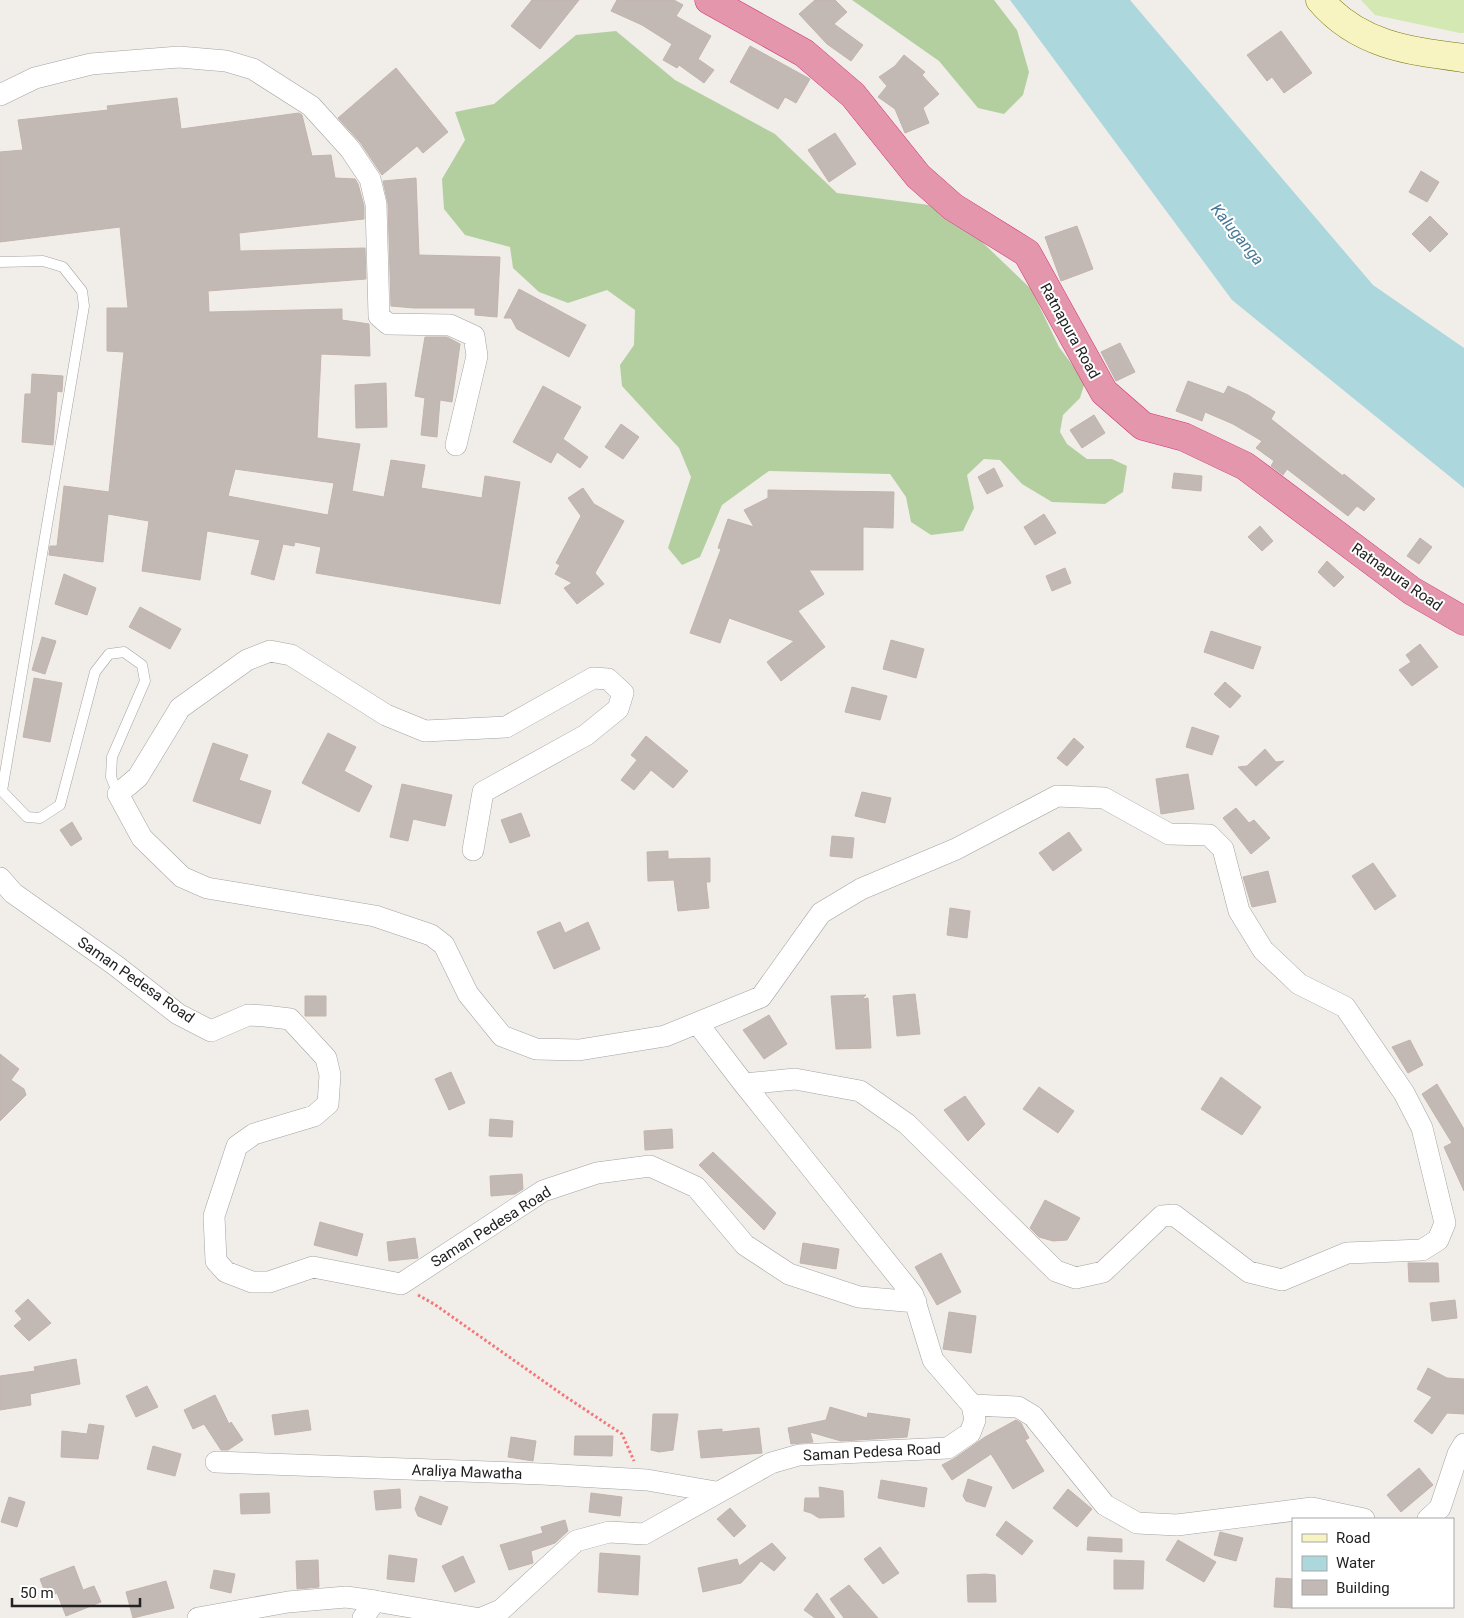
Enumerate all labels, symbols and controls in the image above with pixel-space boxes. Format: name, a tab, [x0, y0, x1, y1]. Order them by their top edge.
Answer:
water label: Kaluganga	[1207, 200, 1268, 269]
street label: Ratnapura Road	[1036, 280, 1104, 382]
street label: Ratnapura Road	[1348, 539, 1446, 615]
street label: Saman Pedesa Road	[74, 933, 198, 1027]
street label: Saman Pedesa Road	[428, 1183, 554, 1271]
street label: Saman Pedesa Road	[803, 1439, 941, 1465]
street label: Araliya Mawatha	[411, 1461, 523, 1483]
legend	[1292, 1518, 1454, 1608]
text: Road	[1336, 1529, 1370, 1547]
text: Water	[1336, 1554, 1375, 1572]
scale bar	[12, 1576, 140, 1608]
text: Building	[1336, 1579, 1390, 1597]
text: 50 m	[20, 1584, 54, 1602]

